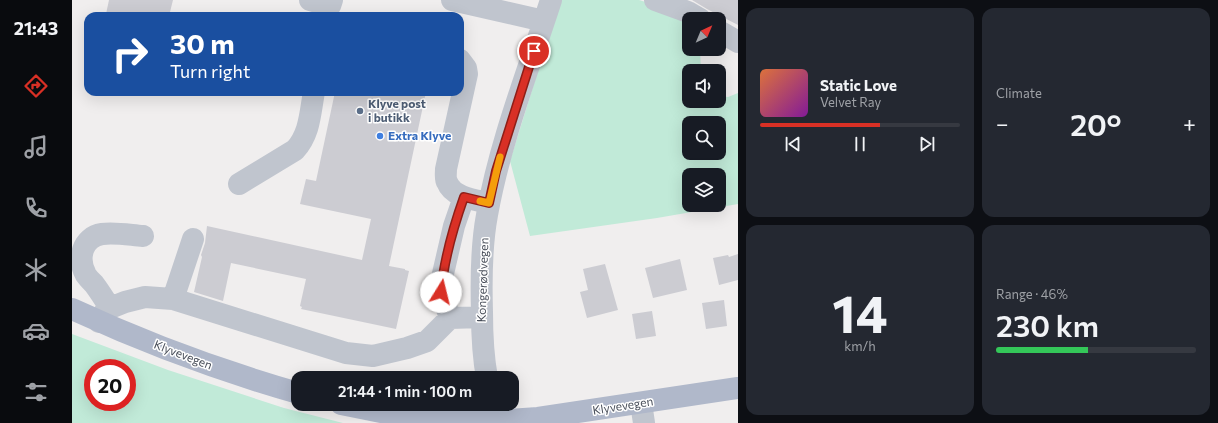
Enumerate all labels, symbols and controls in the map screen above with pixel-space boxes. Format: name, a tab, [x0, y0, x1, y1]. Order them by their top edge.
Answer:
north arrow	[682, 12, 726, 56]
map controls	[682, 12, 726, 212]
text: 21:43	[14, 17, 58, 39]
text: 30 m	[170, 26, 235, 60]
icon: right	[104, 28, 156, 80]
pin	[517, 34, 551, 68]
icon: arrive	[523, 40, 545, 62]
text: Turn right	[170, 60, 250, 82]
button: sound	[682, 64, 726, 108]
icon: directions	[22, 72, 50, 100]
text: Static Love	[820, 76, 897, 94]
text: Climate	[996, 85, 1042, 101]
text: Velvet Ray	[820, 94, 881, 110]
place label: Klyve post i butikk	[368, 96, 426, 124]
text: 20°	[1070, 105, 1121, 142]
marker: Klyve post i butikk	[355, 106, 365, 116]
text: −	[996, 110, 1009, 137]
text: +	[1183, 110, 1196, 137]
button: search	[682, 116, 726, 160]
place label: Extra Klyve	[388, 128, 451, 142]
marker: Extra Klyve	[375, 131, 385, 141]
icon: music	[22, 133, 50, 161]
icon: previous	[782, 133, 804, 155]
icon: pause	[849, 133, 871, 155]
icon: next	[916, 133, 938, 155]
button: layers	[682, 168, 726, 212]
icon: phone	[22, 194, 50, 222]
street label: Kongerødvegen	[474, 237, 490, 323]
icon: climate	[22, 256, 50, 284]
position arrow	[420, 271, 462, 313]
text: 14	[832, 280, 888, 344]
text: Range · 46%	[996, 286, 1068, 302]
text: 230 km	[996, 306, 1099, 343]
icon: car	[22, 317, 50, 345]
street label: Klyvevegen	[152, 337, 214, 372]
text: km/h	[844, 338, 876, 354]
speed limit sign: 20	[84, 359, 136, 411]
icon: filters	[22, 378, 50, 406]
text: 21:44 · 1 min · 100 m	[338, 382, 472, 400]
street label: Klyvevegen	[591, 393, 654, 417]

